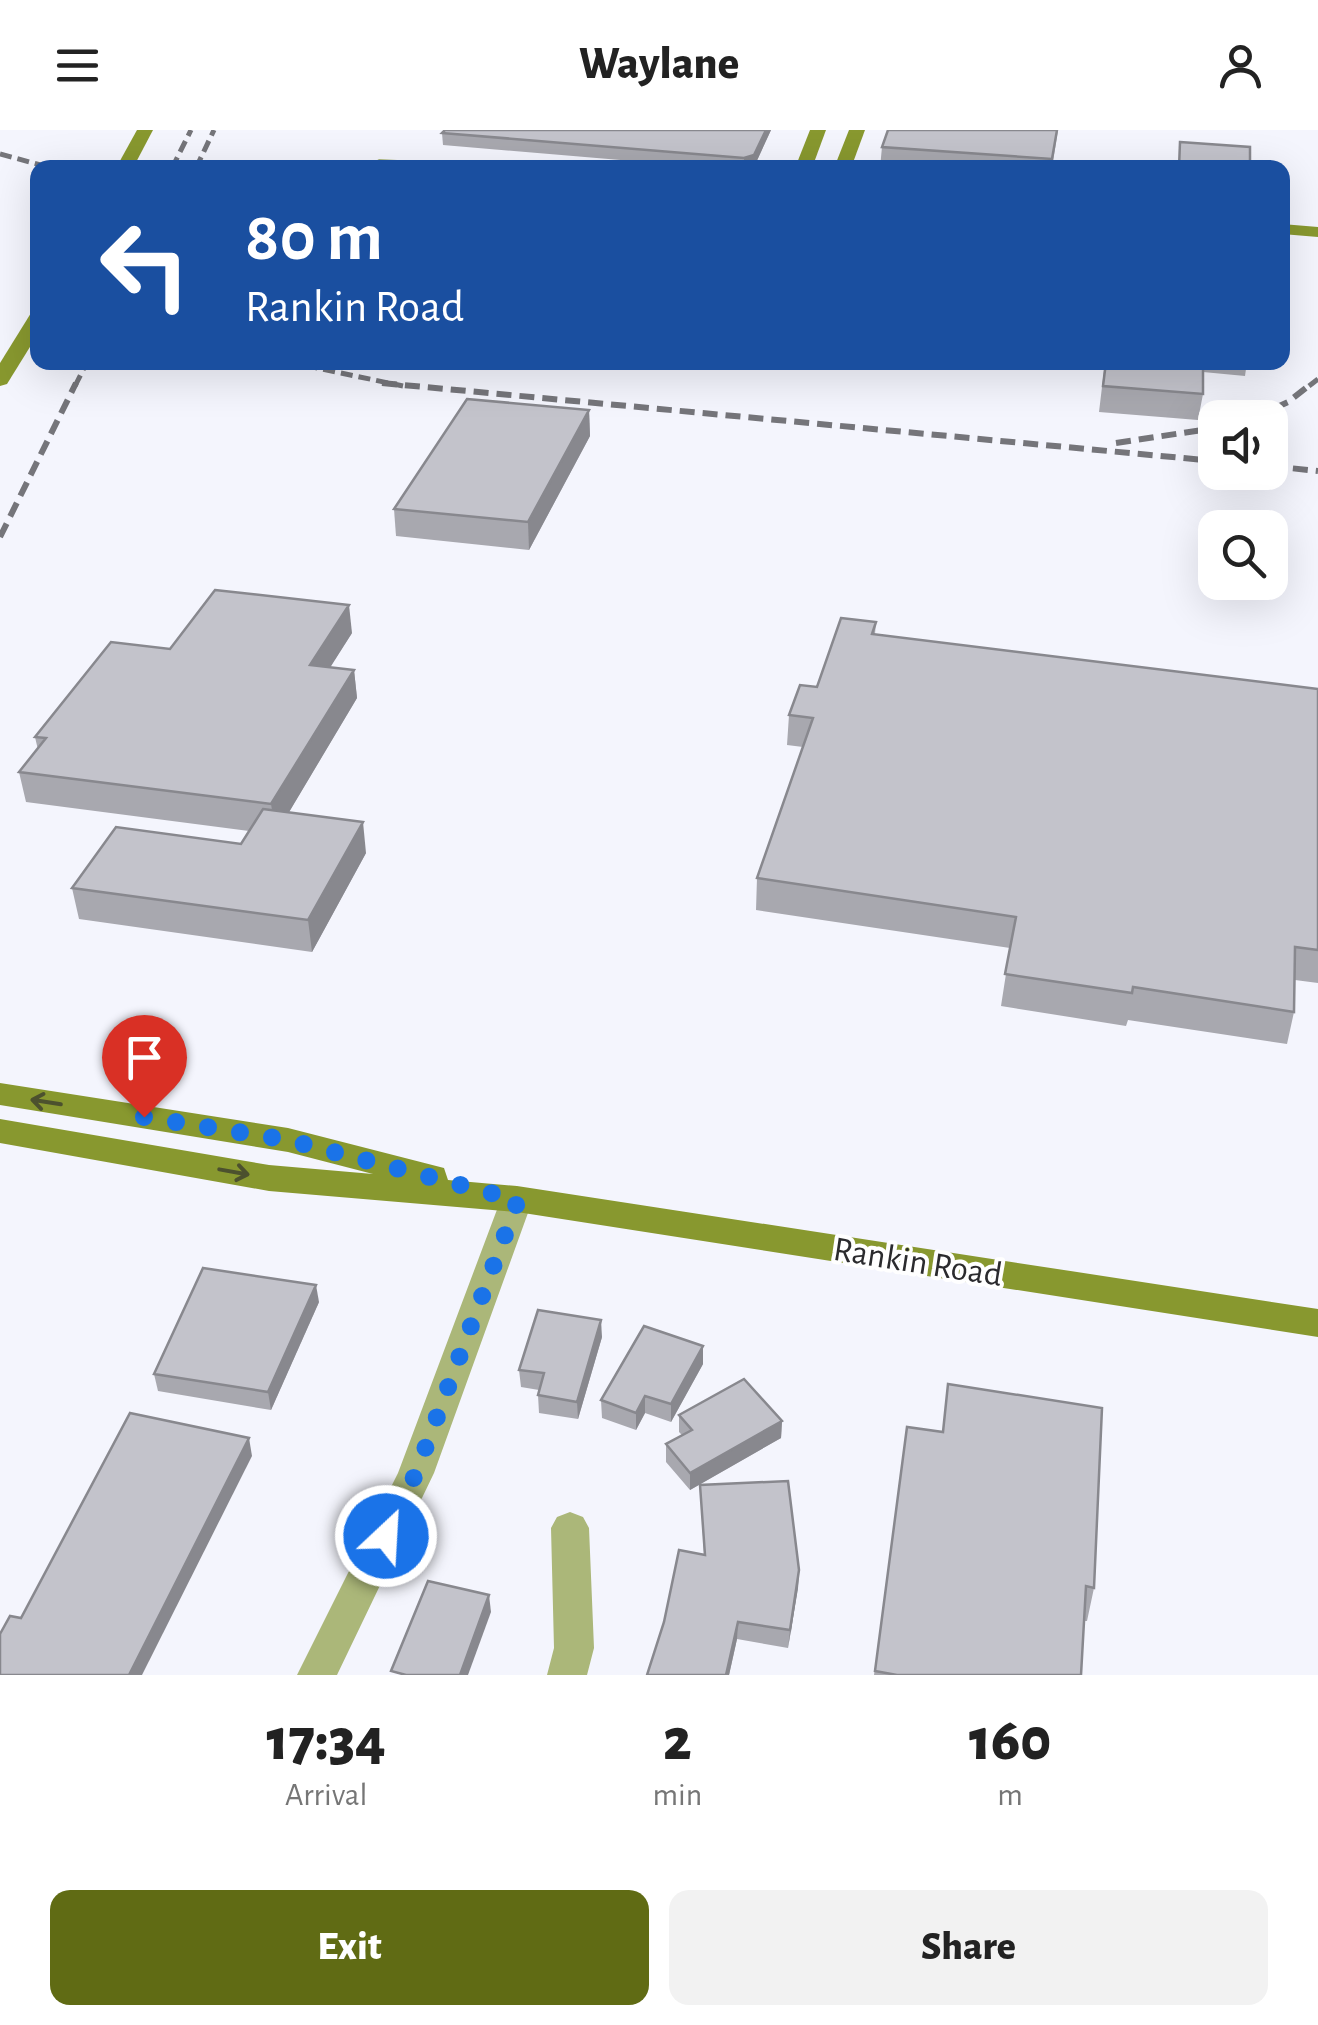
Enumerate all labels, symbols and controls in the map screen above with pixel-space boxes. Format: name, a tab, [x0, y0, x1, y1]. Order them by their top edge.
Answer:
icon: menu	[50, 38, 105, 93]
icon: person	[1213, 38, 1268, 93]
text: Waylane	[579, 42, 739, 87]
icon: left	[80, 200, 210, 330]
text: 80 m	[245, 203, 383, 273]
text: Rankin Road	[245, 285, 464, 330]
map controls	[1198, 400, 1288, 600]
button: sound	[1198, 400, 1288, 490]
button: search	[1198, 510, 1288, 600]
pin	[102, 1015, 187, 1118]
icon: arrive	[117, 1030, 172, 1085]
one-way arrow	[30, 1092, 62, 1110]
one-way arrow	[217, 1163, 250, 1182]
street label: Rankin Road	[831, 1232, 1005, 1293]
position arrow	[334, 1484, 438, 1588]
text: 17:34	[267, 1711, 386, 1771]
text: 2	[663, 1711, 692, 1771]
text: 160	[969, 1711, 1051, 1771]
text: Arrival	[285, 1779, 367, 1811]
text: min	[653, 1779, 702, 1811]
text: m	[997, 1779, 1023, 1811]
button: Exit	[50, 1890, 649, 2005]
button: Share	[669, 1890, 1268, 2005]

